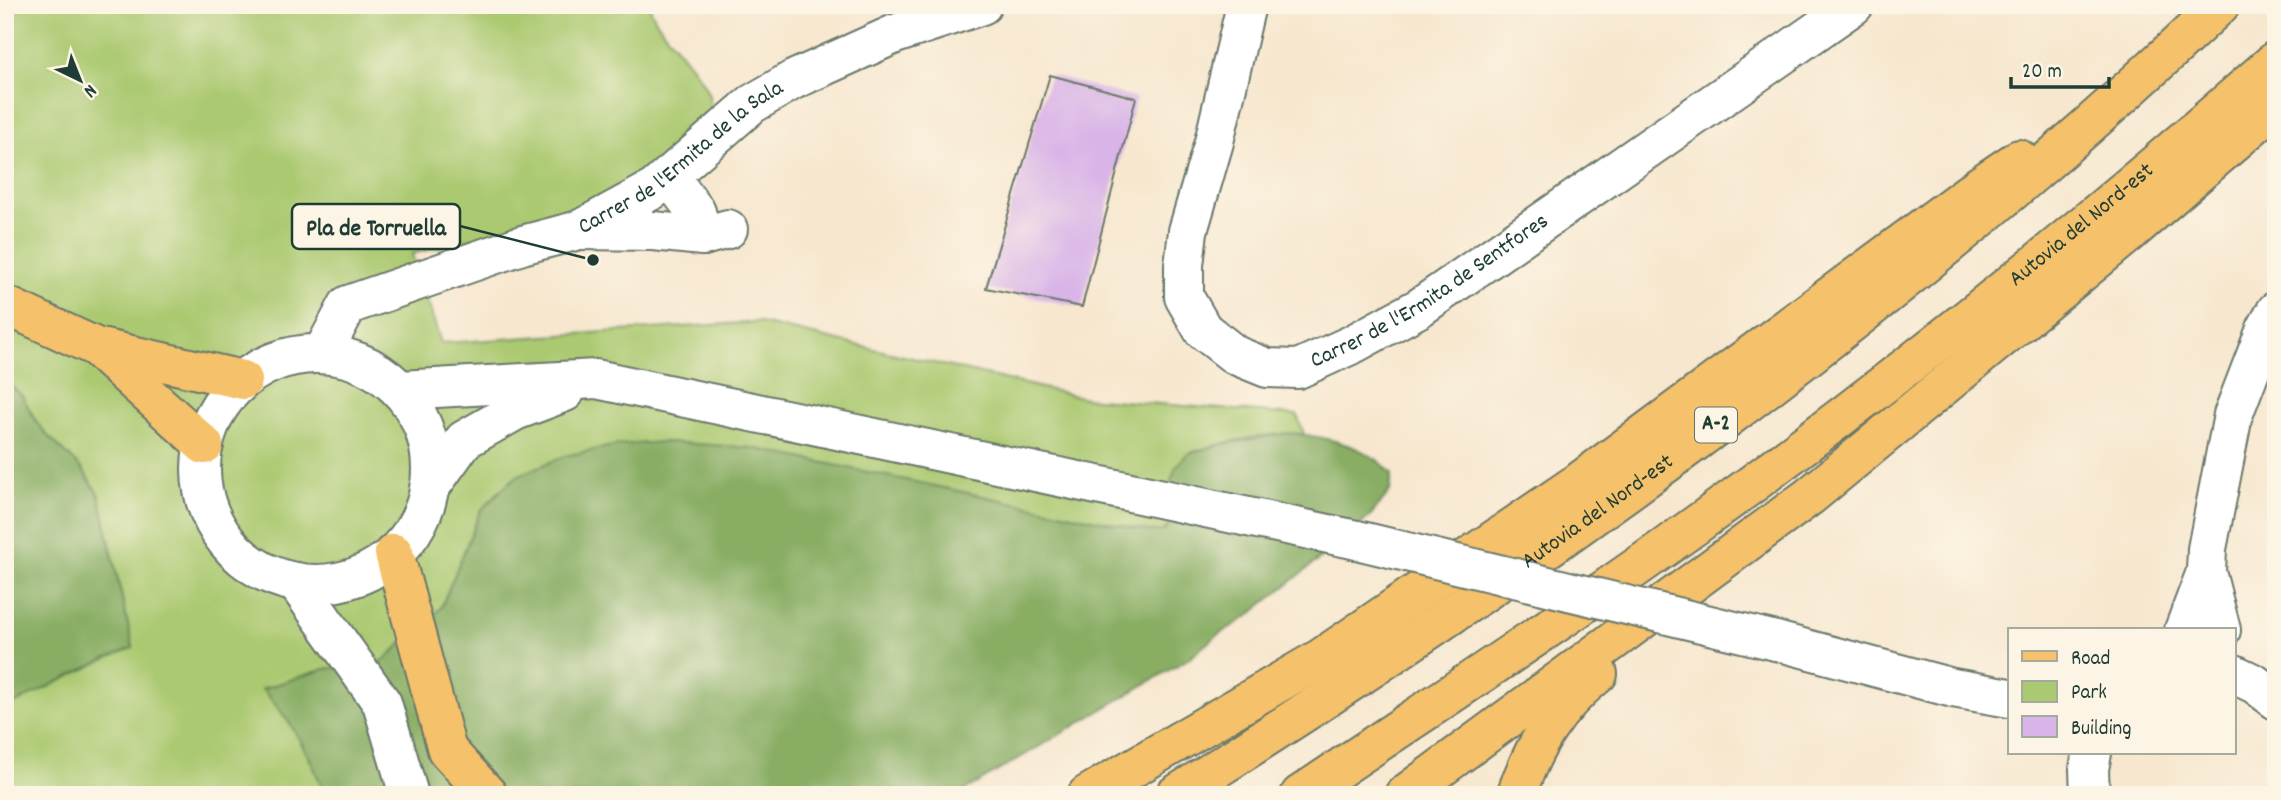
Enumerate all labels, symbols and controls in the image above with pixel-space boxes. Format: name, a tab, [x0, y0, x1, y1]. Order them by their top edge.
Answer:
north arrow	[46, 46, 116, 116]
scale bar	[2011, 46, 2110, 90]
text: 20 m	[2022, 58, 2062, 88]
street label: Carrer de l'Ermita de la Sala	[572, 72, 791, 244]
text: N	[77, 77, 102, 103]
street label: Autovia del Nord-est	[2002, 155, 2162, 295]
callout: Pla de Torruella	[292, 204, 460, 249]
street label: Carrer de l'Ermita de Sentfores	[1305, 206, 1556, 378]
text: Pla de Torruella	[306, 213, 447, 247]
road number: A-2	[1695, 408, 1737, 442]
street label: Autovia del Nord-est	[1515, 446, 1681, 578]
legend	[2008, 628, 2236, 754]
text: Road	[2071, 645, 2110, 675]
text: Park	[2071, 679, 2107, 709]
text: Building	[2071, 715, 2131, 745]

